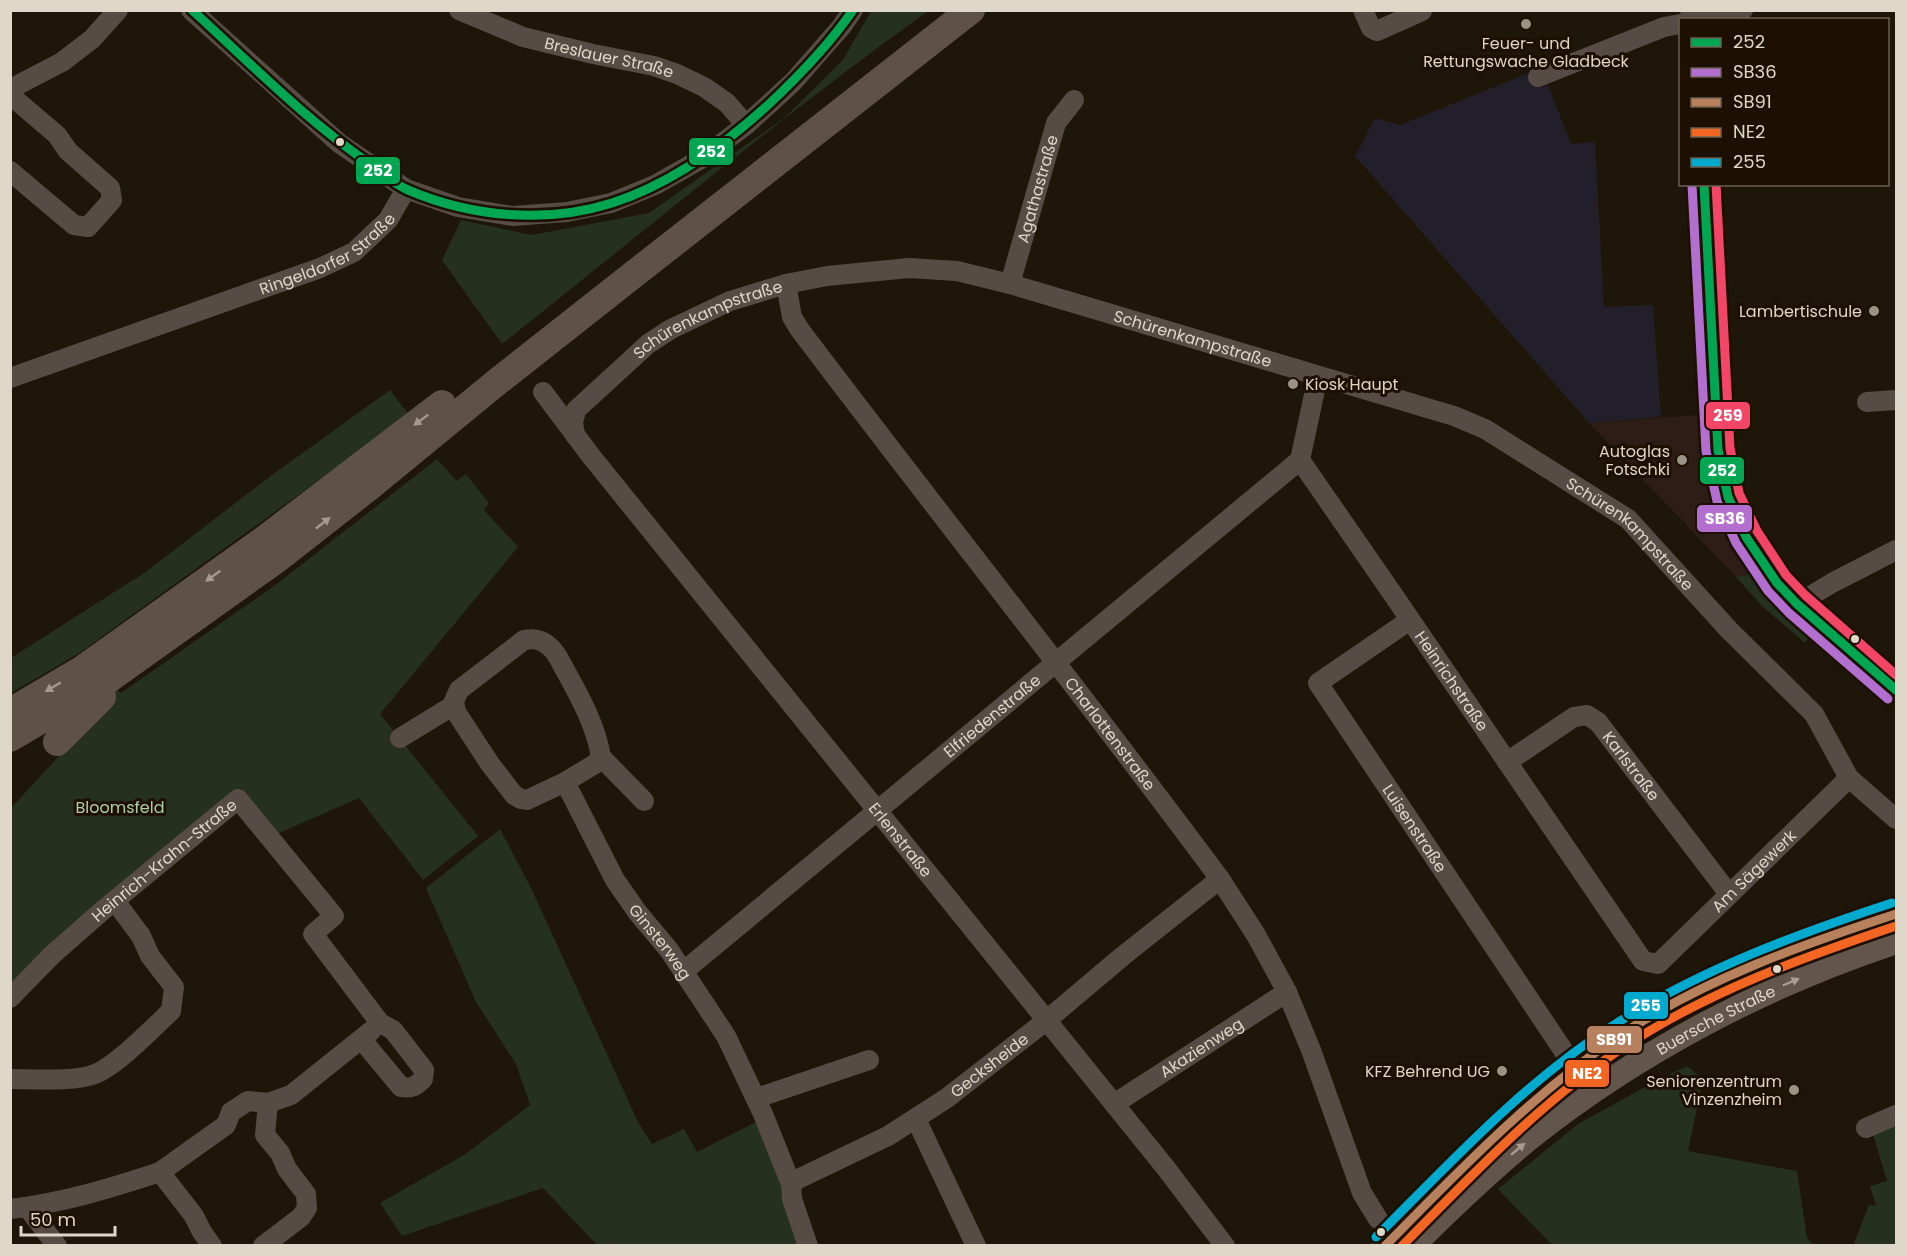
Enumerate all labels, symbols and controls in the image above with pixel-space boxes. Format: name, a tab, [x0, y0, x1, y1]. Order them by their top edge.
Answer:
marker: Feuer- und Rettungswache Gladbeck	[1519, 17, 1533, 31]
legend	[1679, 18, 1889, 186]
text: 252	[1733, 29, 1765, 54]
street label: Breslauer Straße	[542, 31, 677, 84]
place label: Feuer- und Rettungswache Gladbeck	[1423, 32, 1630, 73]
text: SB36	[1733, 59, 1777, 84]
text: SB91	[1733, 89, 1772, 114]
text: NE2	[1733, 119, 1765, 144]
street label: Agathastraße	[1011, 132, 1064, 245]
unlabelled marker	[334, 136, 346, 148]
line badge: 252	[688, 137, 734, 166]
text: 252	[697, 140, 725, 163]
text: 255	[1733, 149, 1766, 174]
line badge: 252	[355, 156, 401, 185]
text: 252	[364, 159, 392, 182]
street label: Ringeldorfer Straße	[256, 209, 401, 300]
street label: Schürenkampstraße	[628, 274, 785, 364]
place label: Lambertischule	[1739, 300, 1862, 323]
street label: Schürenkampstraße	[1111, 304, 1275, 373]
marker: Lambertischule	[1867, 304, 1881, 318]
place label: Kiosk Haupt	[1305, 373, 1399, 396]
marker: Kiosk Haupt	[1286, 377, 1300, 391]
line badge: 259	[1705, 401, 1751, 430]
text: 259	[1713, 404, 1743, 427]
one-way arrow	[413, 413, 428, 425]
place label: Autoglas Fotschki	[1599, 440, 1670, 481]
marker: Autoglas Fotschki	[1675, 453, 1689, 467]
line badge: 252	[1699, 456, 1745, 485]
text: 252	[1708, 459, 1736, 482]
street label: Schürenkampstraße	[1562, 471, 1699, 596]
line badge: SB36	[1696, 504, 1753, 533]
text: SB36	[1705, 507, 1745, 530]
one-way arrow	[315, 517, 331, 530]
one-way arrow	[205, 570, 221, 582]
street label: Heinrichstraße	[1410, 626, 1494, 736]
unlabelled marker	[1849, 633, 1861, 645]
street label: Elfriedenstraße	[938, 668, 1045, 763]
street label: Charlottenstraße	[1060, 672, 1161, 795]
one-way arrow	[44, 682, 61, 692]
street label: Karlstraße	[1597, 726, 1665, 806]
street label: Luisenstraße	[1377, 780, 1453, 877]
street label: Heinrich-Krahn-Straße	[86, 793, 242, 927]
park label: Bloomsfeld	[76, 796, 165, 819]
street label: Erlenstraße	[863, 797, 938, 882]
street label: Am Sägewerk	[1706, 824, 1802, 917]
street label: Ginsterweg	[624, 899, 697, 984]
unlabelled marker	[1771, 963, 1783, 975]
one-way arrow	[1782, 977, 1799, 986]
street label: Buersche Straße	[1652, 979, 1779, 1060]
line badge: 255	[1623, 991, 1669, 1020]
text: 255	[1631, 994, 1661, 1017]
street label: Akazienweg	[1155, 1012, 1247, 1083]
line badge: SB91	[1586, 1025, 1643, 1054]
street label: Gecksheide	[945, 1027, 1033, 1103]
text: SB91	[1596, 1028, 1632, 1051]
line badge: NE2	[1564, 1059, 1610, 1088]
place label: KFZ Behrend UG	[1365, 1060, 1490, 1083]
text: NE2	[1572, 1062, 1602, 1085]
marker: KFZ Behrend UG	[1495, 1064, 1509, 1078]
place label: Seniorenzentrum Vinzenzheim	[1646, 1070, 1782, 1111]
marker: Seniorenzentrum Vinzenzheim	[1787, 1083, 1801, 1097]
one-way arrow	[1510, 1143, 1525, 1156]
scale bar	[21, 1199, 116, 1237]
text: 50 m	[30, 1207, 76, 1232]
unlabelled marker	[1375, 1226, 1387, 1238]

